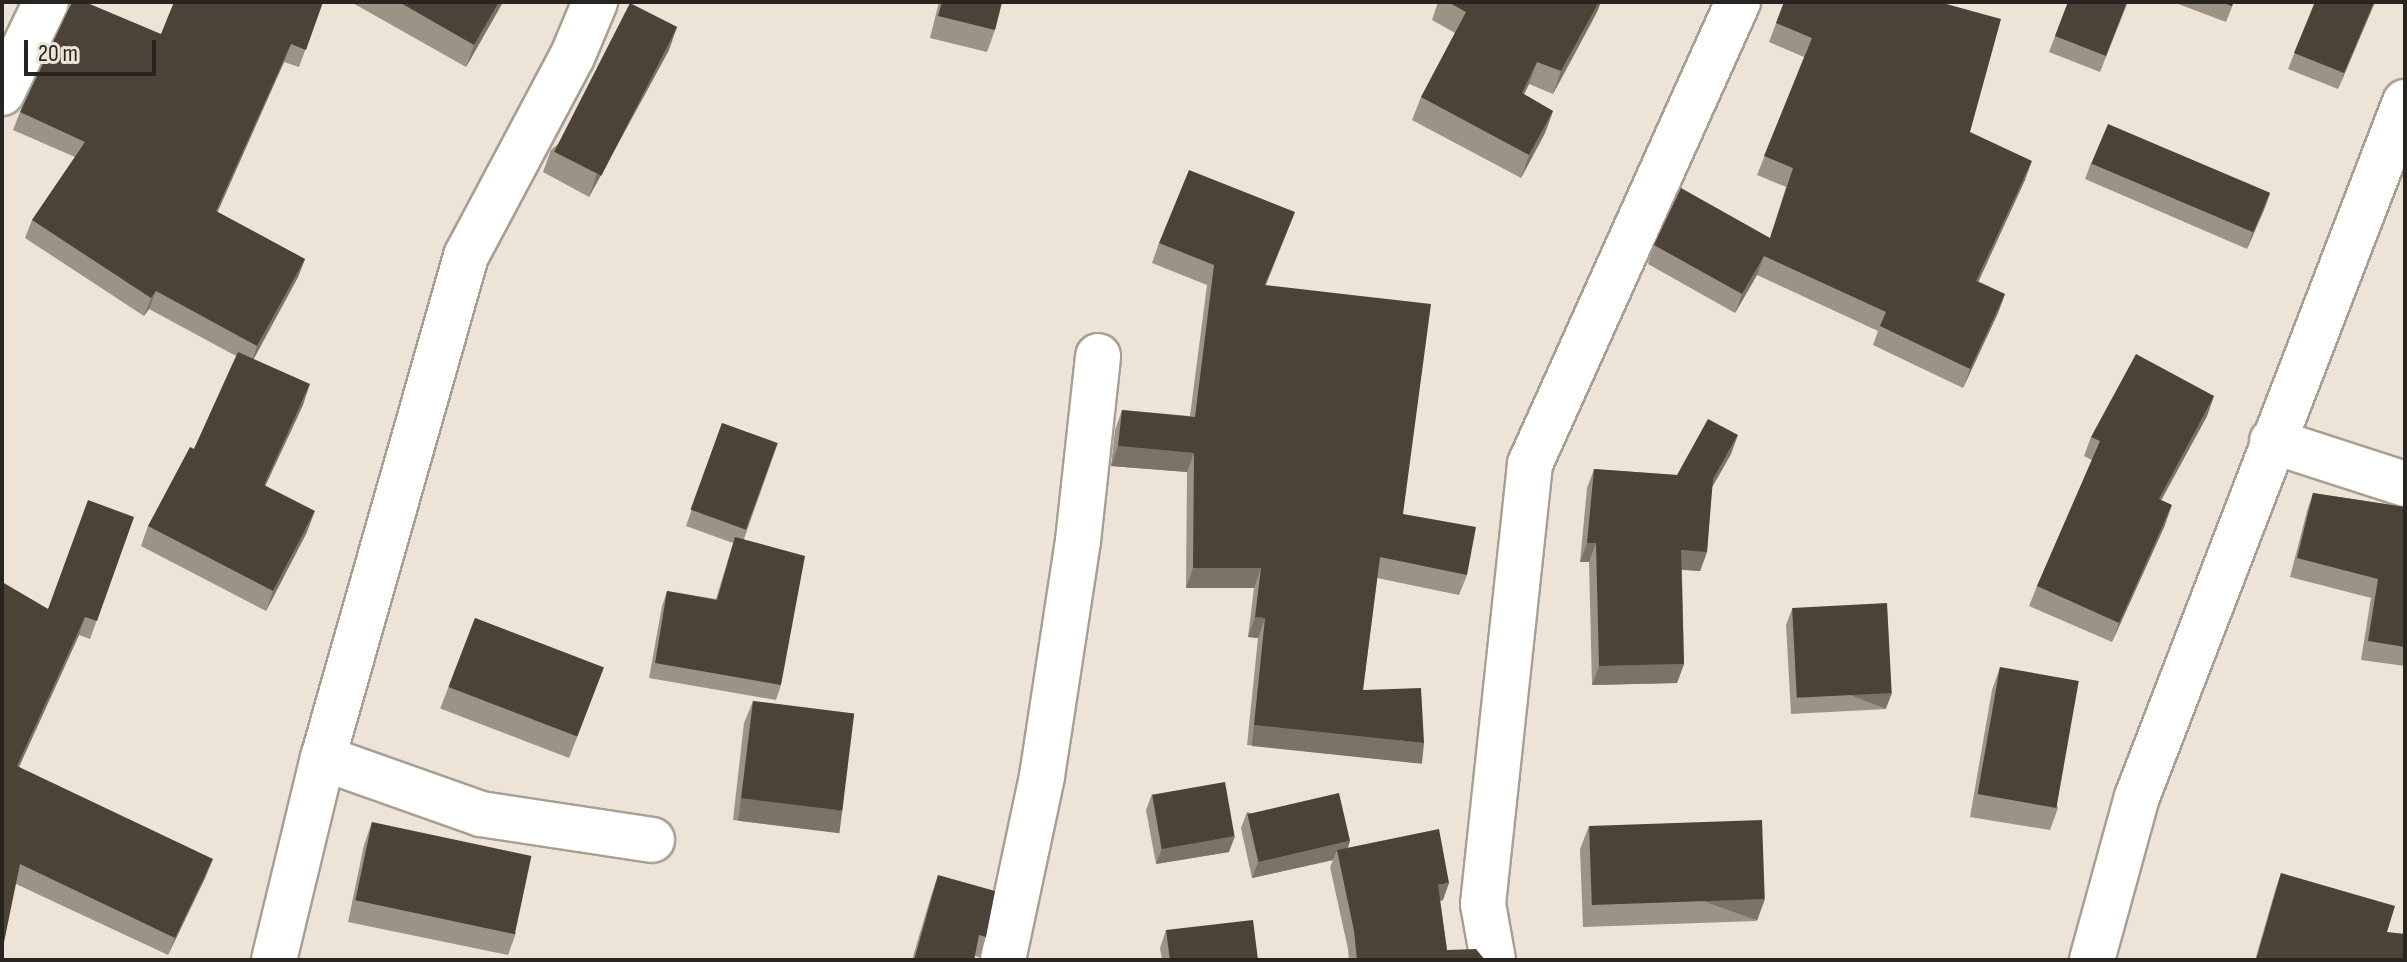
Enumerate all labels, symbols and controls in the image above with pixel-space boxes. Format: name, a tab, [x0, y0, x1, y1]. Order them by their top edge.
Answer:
scale bar	[28, 24, 160, 74]
text: 20 m	[38, 39, 78, 68]

